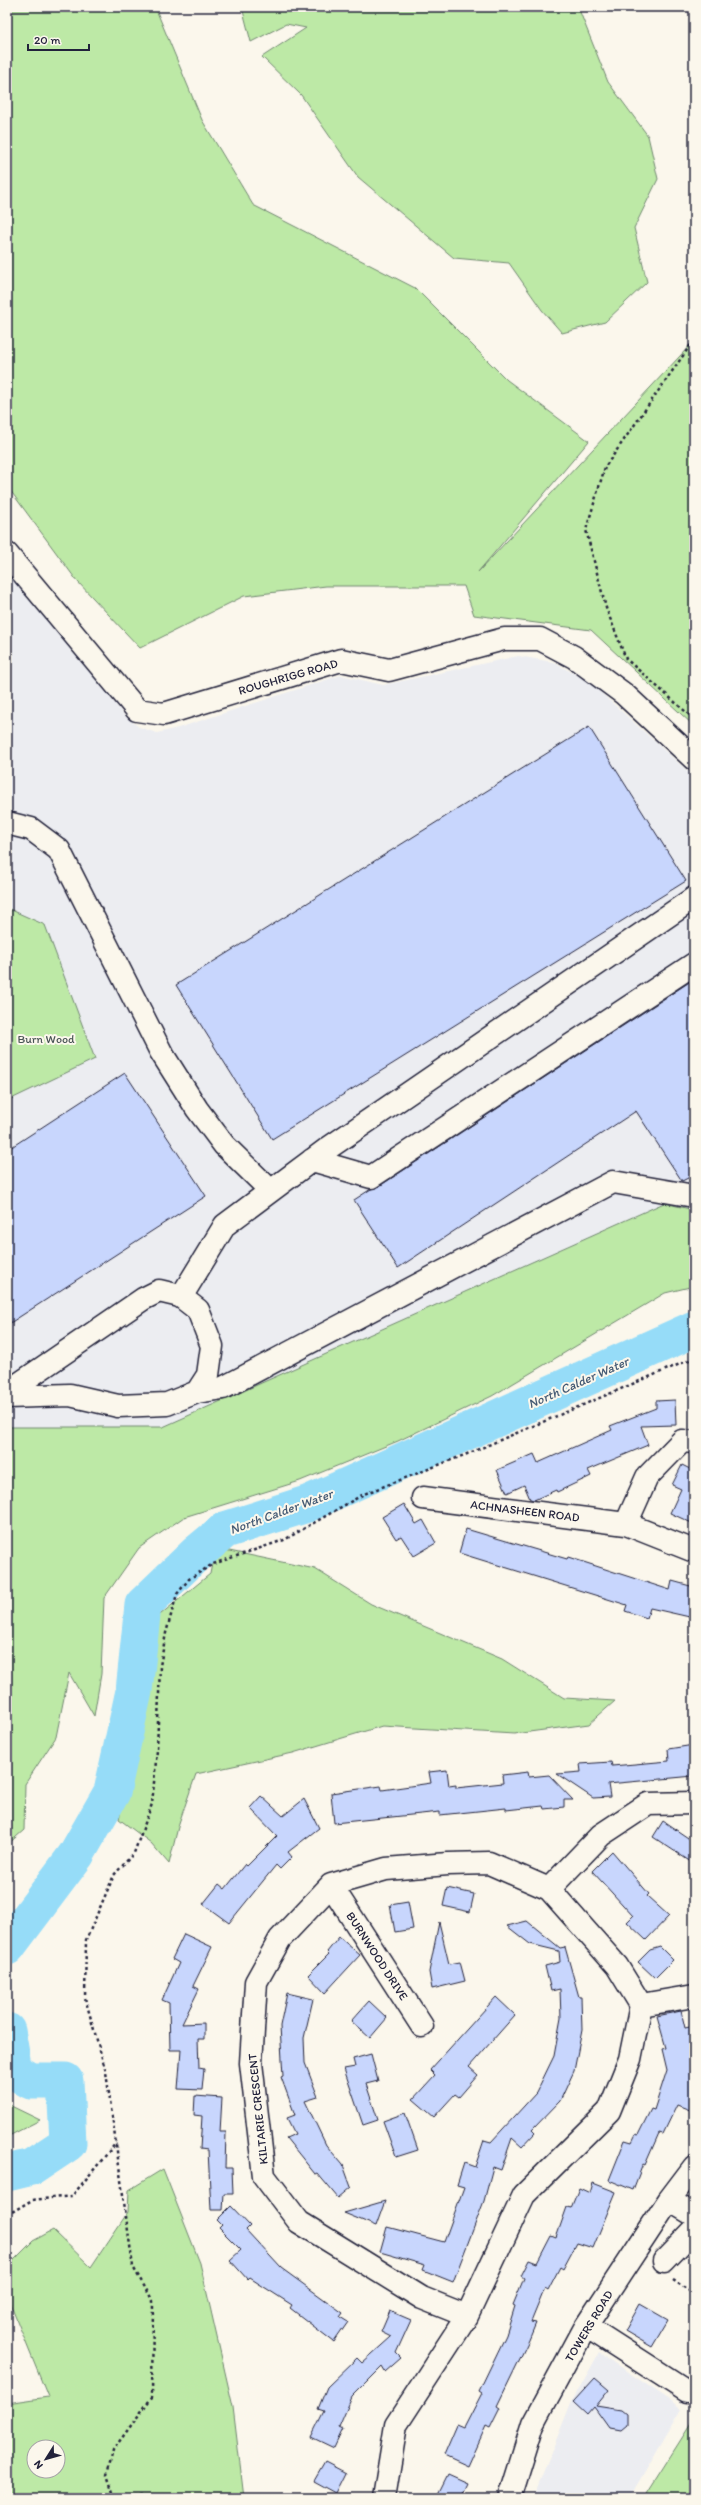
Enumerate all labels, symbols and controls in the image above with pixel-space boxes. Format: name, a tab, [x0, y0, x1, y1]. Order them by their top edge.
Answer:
scale bar	[28, 26, 89, 52]
text: 20 m	[34, 33, 61, 47]
street label: ROUGHRIGG ROAD	[237, 656, 340, 698]
park label: Burn Wood	[17, 1032, 75, 1046]
water label: North Calder Water	[526, 1353, 633, 1411]
water label: North Calder Water	[228, 1485, 337, 1537]
street label: ACHNASHEEN ROAD	[470, 1497, 581, 1525]
street label: BURNWOOD DRIVE	[343, 1909, 411, 2003]
street label: KILTARIE CRESCENT	[245, 2053, 271, 2165]
street label: TOWERS ROAD	[562, 2288, 616, 2364]
north arrow	[26, 2439, 66, 2479]
text: N	[31, 2458, 46, 2472]

